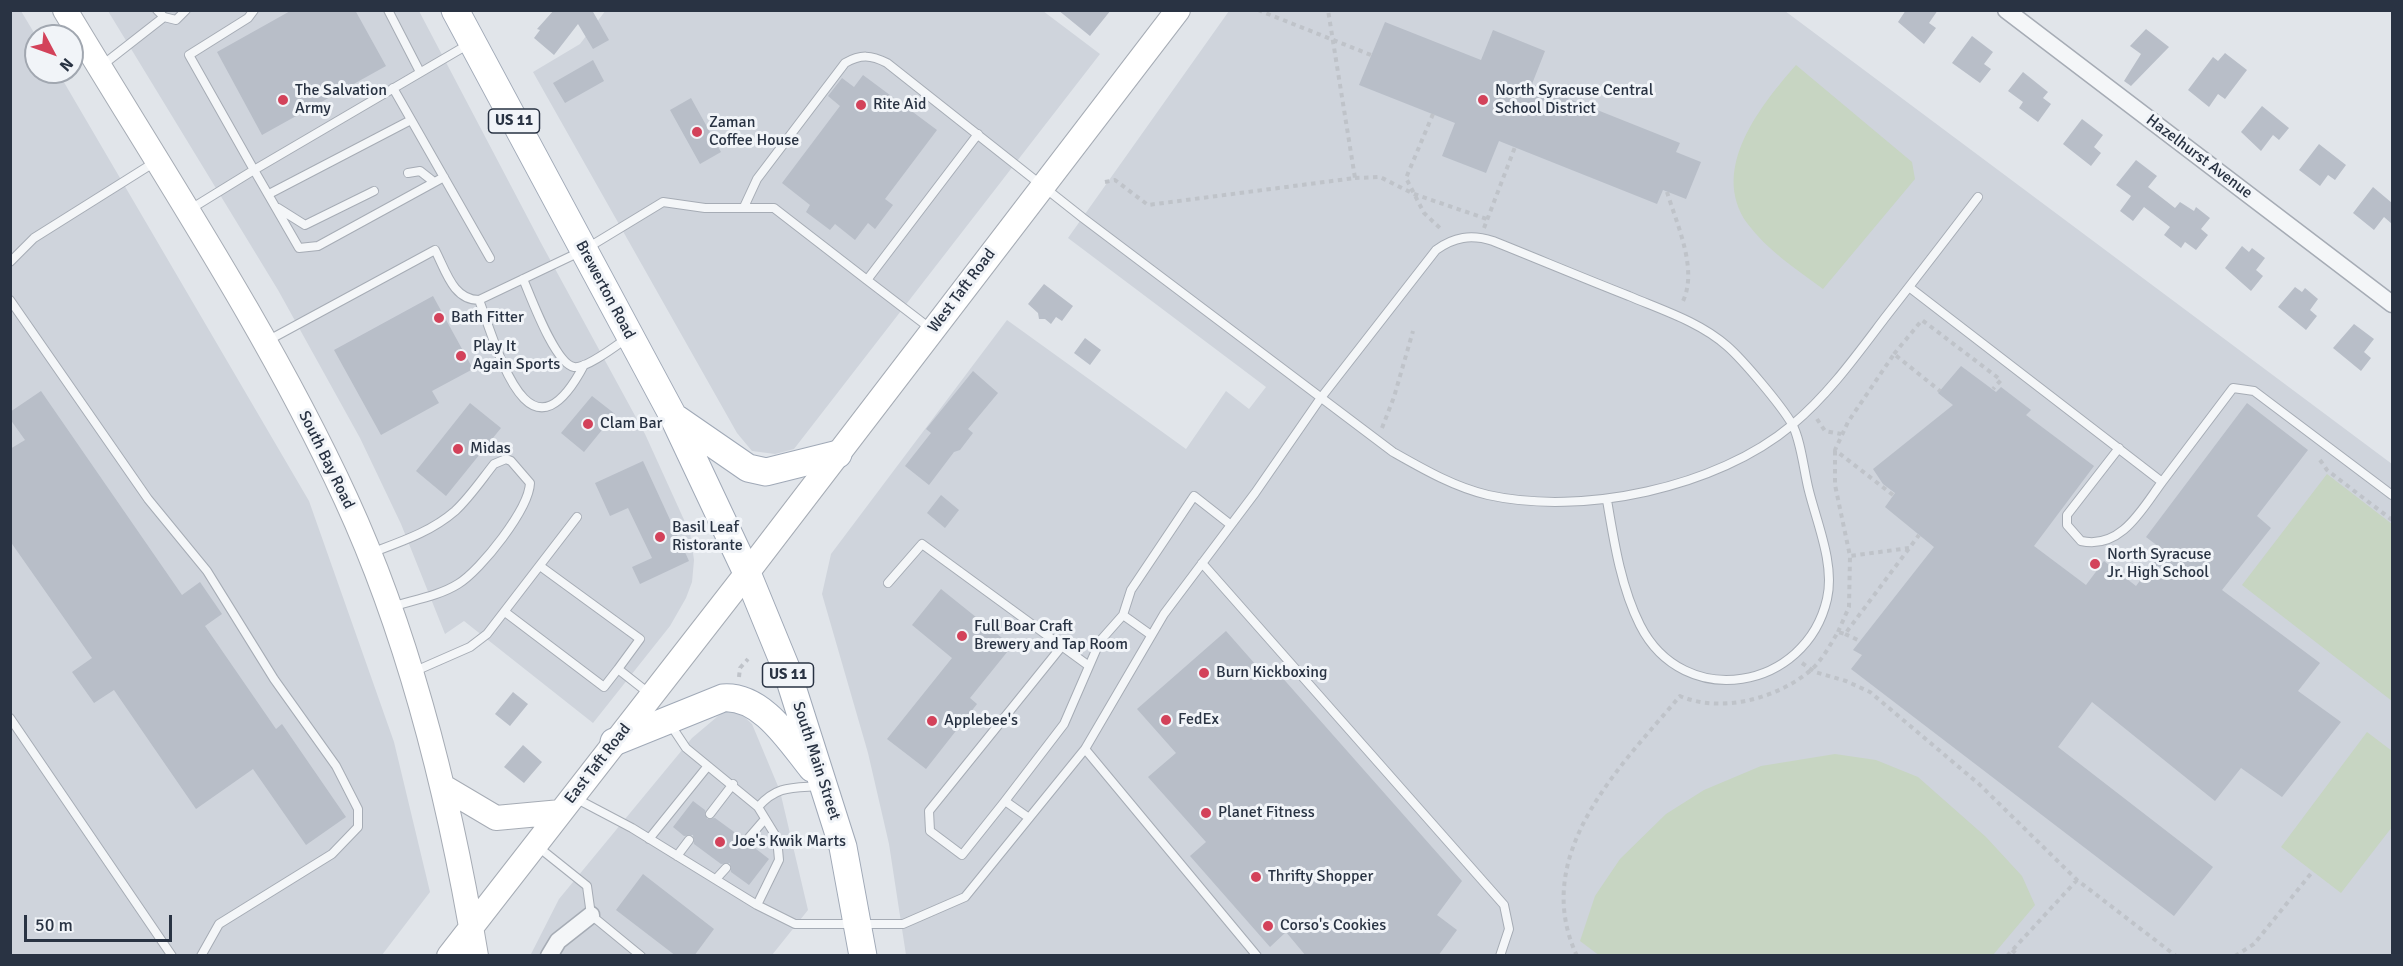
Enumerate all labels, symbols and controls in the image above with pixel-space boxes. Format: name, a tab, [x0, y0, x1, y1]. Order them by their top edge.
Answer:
north arrow	[24, 24, 84, 84]
text: N	[55, 54, 77, 75]
place label: The Salvation Army	[295, 81, 387, 119]
place label: North Syracuse Central School District	[1495, 81, 1653, 119]
marker: The Salvation Army	[276, 93, 290, 107]
marker: North Syracuse Central School District	[1476, 93, 1490, 107]
place label: Rite Aid	[873, 95, 926, 115]
marker: Rite Aid	[854, 98, 868, 112]
road number: US 11	[488, 109, 540, 133]
street label: Hazelhurst Avenue	[2142, 111, 2256, 203]
place label: Zaman Coffee House	[709, 113, 799, 151]
marker: Zaman Coffee House	[690, 125, 704, 139]
street label: Brewerton Road	[571, 238, 639, 342]
street label: West Taft Road	[924, 245, 1000, 337]
place label: Bath Fitter	[451, 308, 524, 328]
marker: Bath Fitter	[432, 311, 446, 325]
place label: Play It Again Sports	[473, 337, 560, 375]
marker: Play It Again Sports	[454, 349, 468, 363]
street label: South Bay Road	[294, 408, 358, 512]
place label: Clam Bar	[600, 414, 662, 434]
marker: Clam Bar	[581, 417, 595, 431]
place label: Midas	[470, 439, 511, 459]
marker: Midas	[451, 442, 465, 456]
place label: Basil Leaf Ristorante	[672, 518, 743, 556]
marker: Basil Leaf Ristorante	[653, 530, 667, 544]
place label: North Syracuse Jr. High School	[2107, 545, 2211, 583]
marker: North Syracuse Jr. High School	[2088, 557, 2102, 571]
place label: Full Boar Craft Brewery and Tap Room	[974, 617, 1128, 655]
marker: Full Boar Craft Brewery and Tap Room	[955, 629, 969, 643]
road number: US 11	[762, 663, 814, 687]
place label: Burn Kickboxing	[1216, 663, 1327, 683]
marker: Burn Kickboxing	[1197, 666, 1211, 680]
street label: South Main Street	[788, 699, 844, 823]
place label: FedEx	[1178, 710, 1219, 730]
place label: Applebee's	[944, 711, 1018, 731]
marker: FedEx	[1159, 713, 1173, 727]
marker: Applebee's	[925, 714, 939, 728]
street label: East Taft Road	[561, 720, 635, 808]
place label: Planet Fitness	[1218, 803, 1315, 823]
marker: Planet Fitness	[1199, 806, 1213, 820]
place label: Joe's Kwik Marts	[732, 832, 846, 852]
marker: Joe's Kwik Marts	[713, 835, 727, 849]
place label: Thrifty Shopper	[1268, 867, 1373, 887]
marker: Thrifty Shopper	[1249, 870, 1263, 884]
scale bar	[27, 903, 176, 941]
text: 50 m	[35, 914, 73, 936]
place label: Corso's Cookies	[1280, 916, 1386, 936]
marker: Corso's Cookies	[1261, 919, 1275, 933]

